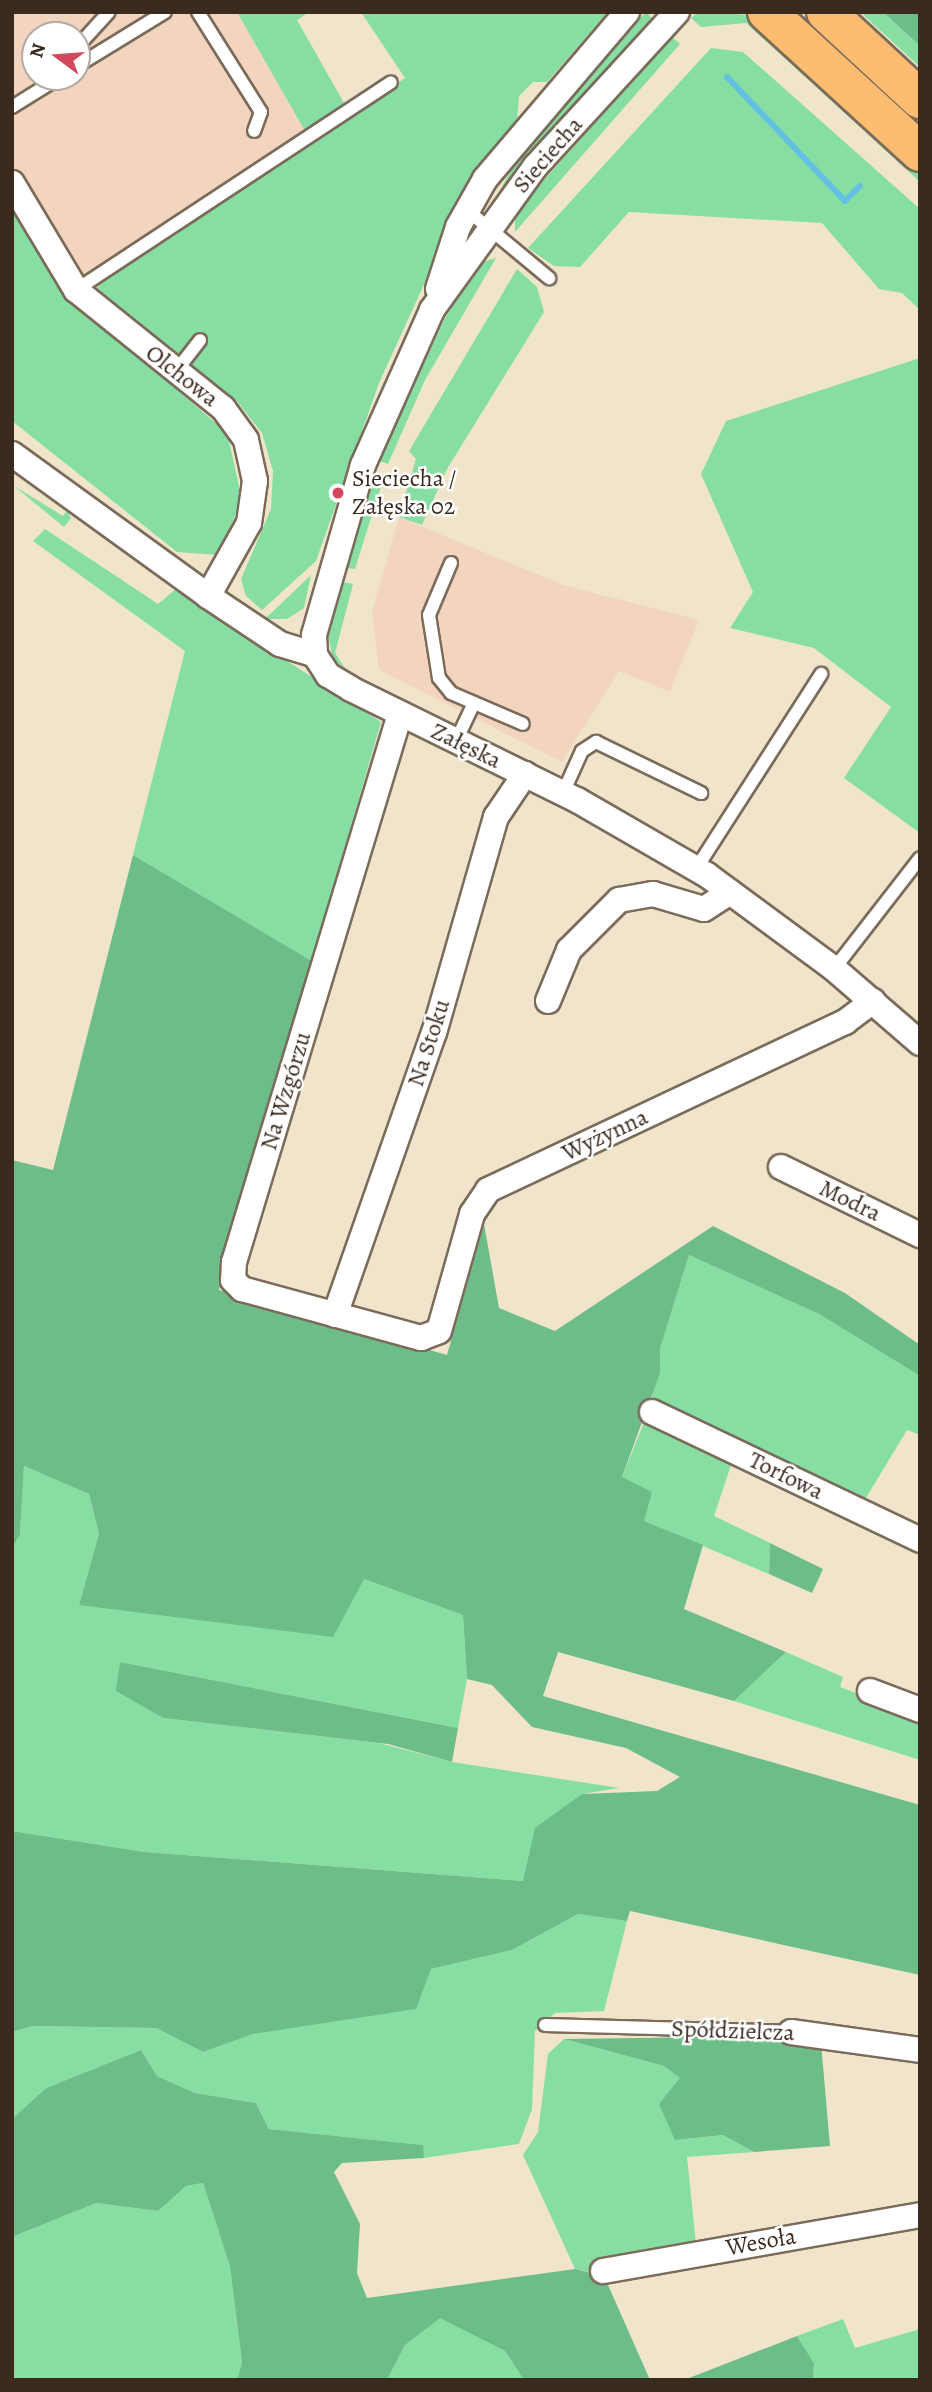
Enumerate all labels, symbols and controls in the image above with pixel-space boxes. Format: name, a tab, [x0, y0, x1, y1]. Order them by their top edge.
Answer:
north arrow	[21, 21, 91, 91]
text: N	[23, 41, 52, 61]
street label: Sieciecha	[507, 111, 589, 199]
street label: Olchowa	[140, 339, 224, 413]
place label: Sieciecha / Załęska 02	[352, 465, 457, 521]
marker: Sieciecha / Załęska 02	[330, 485, 346, 501]
street label: Załęska	[426, 717, 506, 775]
street label: Na Stoku	[401, 996, 457, 1090]
street label: Na Wzgórzu	[254, 1028, 318, 1154]
street label: Wyżynna	[557, 1103, 653, 1167]
street label: Modra	[815, 1174, 885, 1228]
street label: Torfowa	[744, 1446, 828, 1506]
street label: Spółdzielcza	[671, 2014, 795, 2048]
street label: Wesoła	[724, 2222, 798, 2262]

